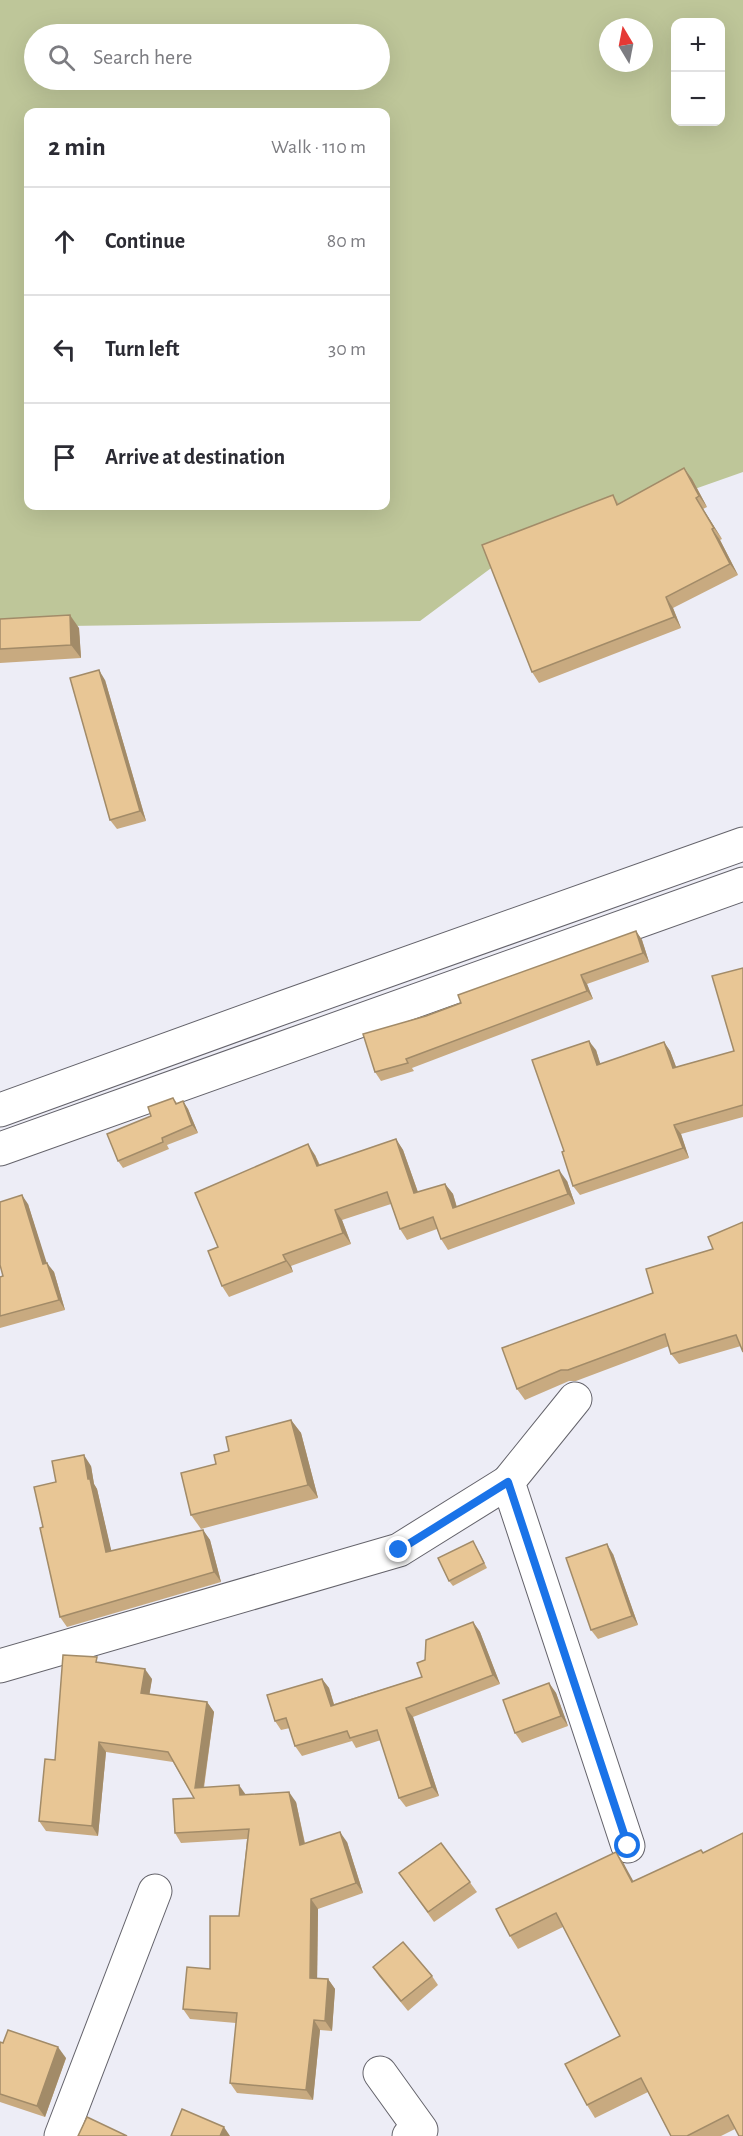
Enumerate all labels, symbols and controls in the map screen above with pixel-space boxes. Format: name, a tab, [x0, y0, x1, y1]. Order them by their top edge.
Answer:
north arrow	[599, 18, 653, 72]
map controls	[671, 18, 725, 126]
button: +	[671, 18, 725, 72]
search box	[24, 24, 390, 90]
icon: search	[45, 41, 78, 74]
text: Search here	[93, 46, 192, 68]
button: −	[671, 72, 725, 126]
text: 2 min	[48, 134, 106, 160]
text: Walk · 110 m	[271, 137, 366, 157]
icon: ahead	[48, 225, 81, 258]
text: Continue	[105, 230, 185, 252]
text: 80 m	[327, 231, 366, 251]
icon: left	[48, 333, 81, 366]
text: Turn left	[105, 338, 179, 360]
text: 30 m	[328, 339, 366, 359]
icon: arrive	[48, 441, 81, 474]
text: Arrive at destination	[105, 446, 285, 468]
route end	[385, 1536, 411, 1562]
route start	[614, 1832, 640, 1858]

